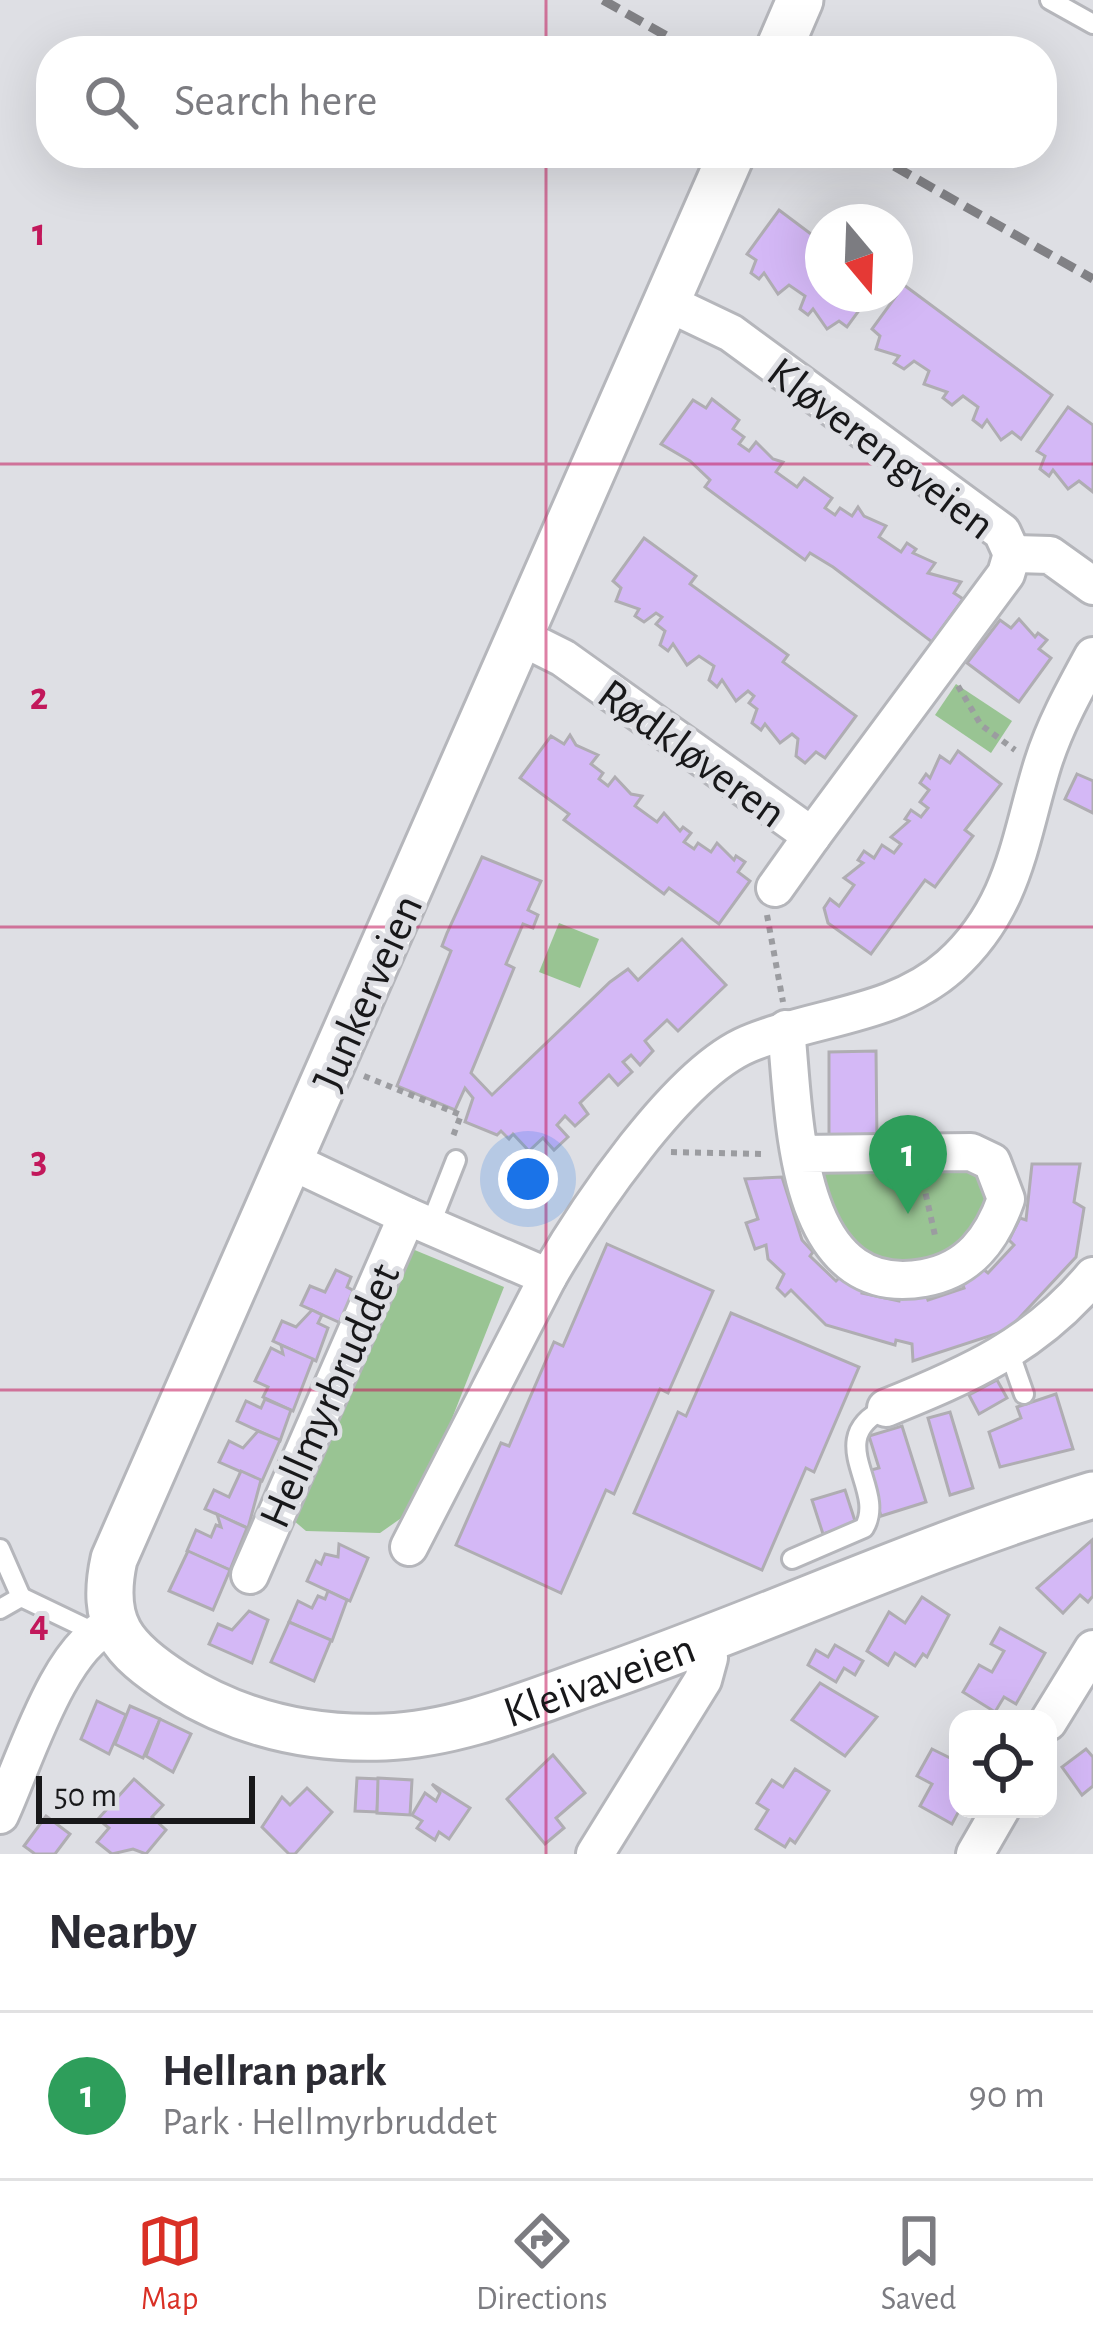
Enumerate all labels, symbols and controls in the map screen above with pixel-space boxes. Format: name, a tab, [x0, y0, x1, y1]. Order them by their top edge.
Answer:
search box	[36, 36, 1057, 168]
icon: search	[78, 69, 144, 135]
text: Search here	[174, 79, 377, 124]
north arrow	[805, 204, 913, 312]
text: 1	[32, 214, 46, 253]
street label: Kløverengveien	[759, 350, 1002, 548]
street label: Rødkløveren	[590, 671, 794, 837]
text: 2	[30, 678, 48, 717]
street label: Junkerveien	[305, 888, 431, 1098]
pin: 1	[869, 1115, 947, 1214]
text: 3	[31, 1141, 47, 1180]
your location	[498, 1149, 558, 1209]
street label: Hellmyrbruddet	[252, 1257, 409, 1535]
text: 4	[29, 1605, 49, 1644]
street label: Kleivaveien	[498, 1626, 702, 1736]
map controls	[949, 1710, 1057, 1818]
button: locate	[949, 1710, 1057, 1818]
scale bar	[36, 1770, 255, 1823]
text: 50 m	[54, 1780, 117, 1813]
text: Nearby	[48, 1907, 197, 1958]
text: Hellran park	[162, 2049, 387, 2094]
text: 1	[80, 2076, 94, 2115]
text: 90 m	[968, 2076, 1045, 2115]
text: Park · Hellmyrbruddet	[162, 2103, 497, 2142]
tab: Map	[137, 2208, 203, 2320]
tab: Directions	[476, 2208, 607, 2320]
tab: Saved	[881, 2208, 956, 2320]

